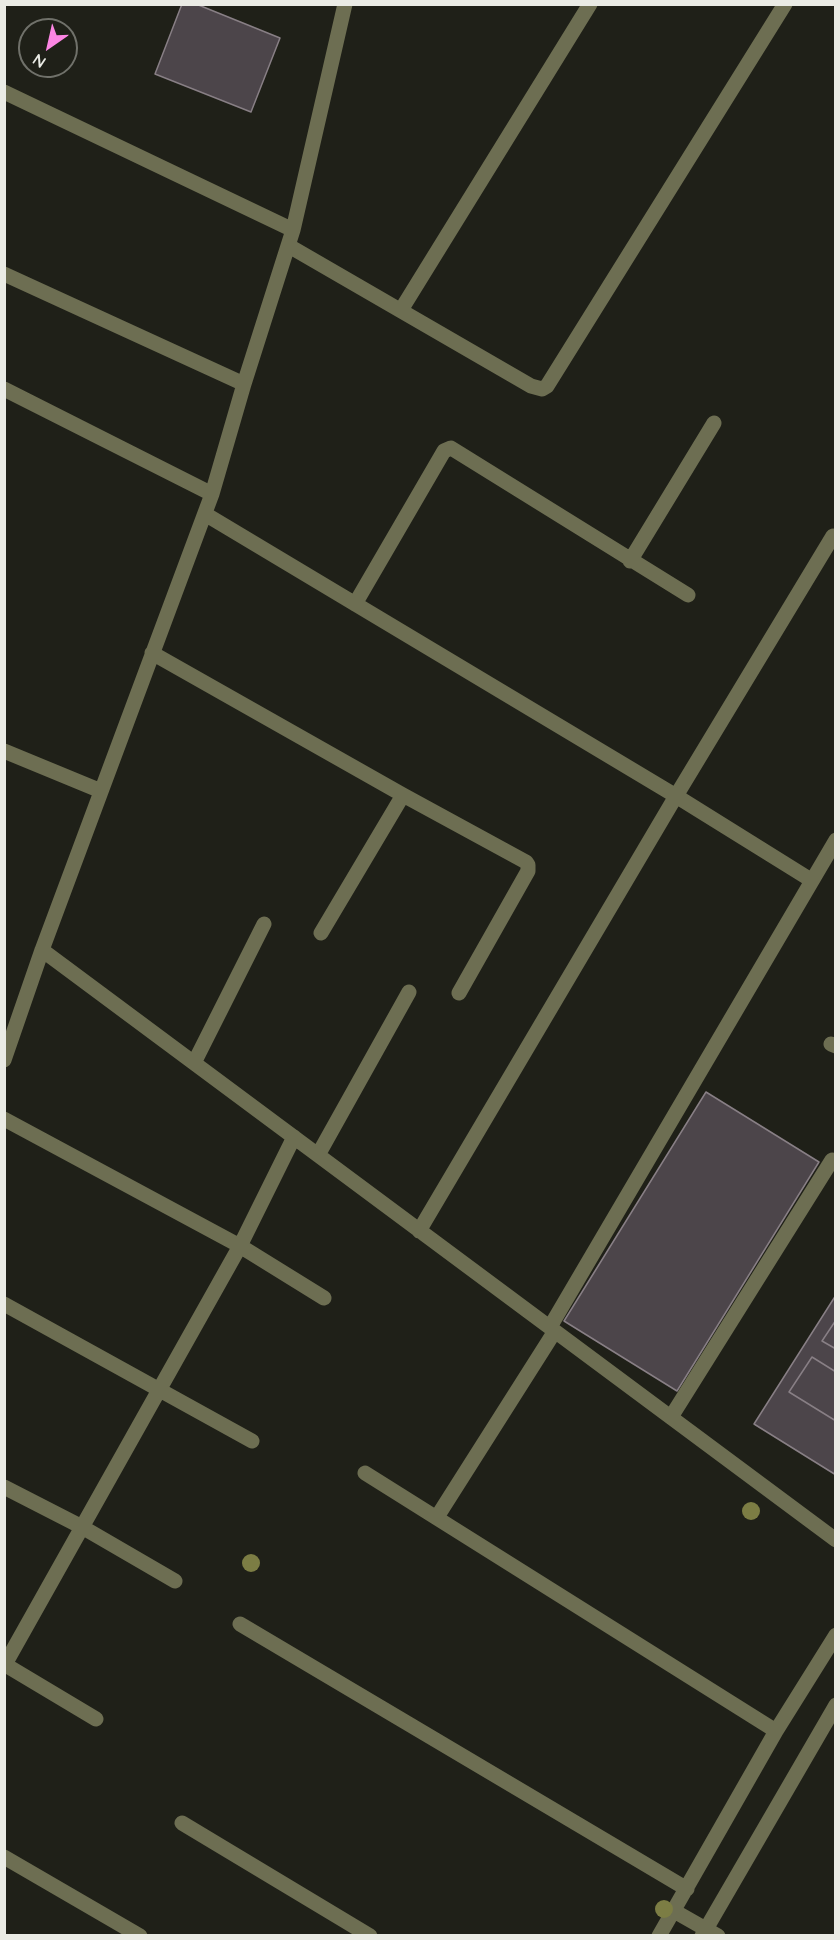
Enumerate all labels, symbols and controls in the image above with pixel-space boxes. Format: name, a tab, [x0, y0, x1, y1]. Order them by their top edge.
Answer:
north arrow	[18, 18, 78, 78]
text: N	[29, 50, 50, 73]

